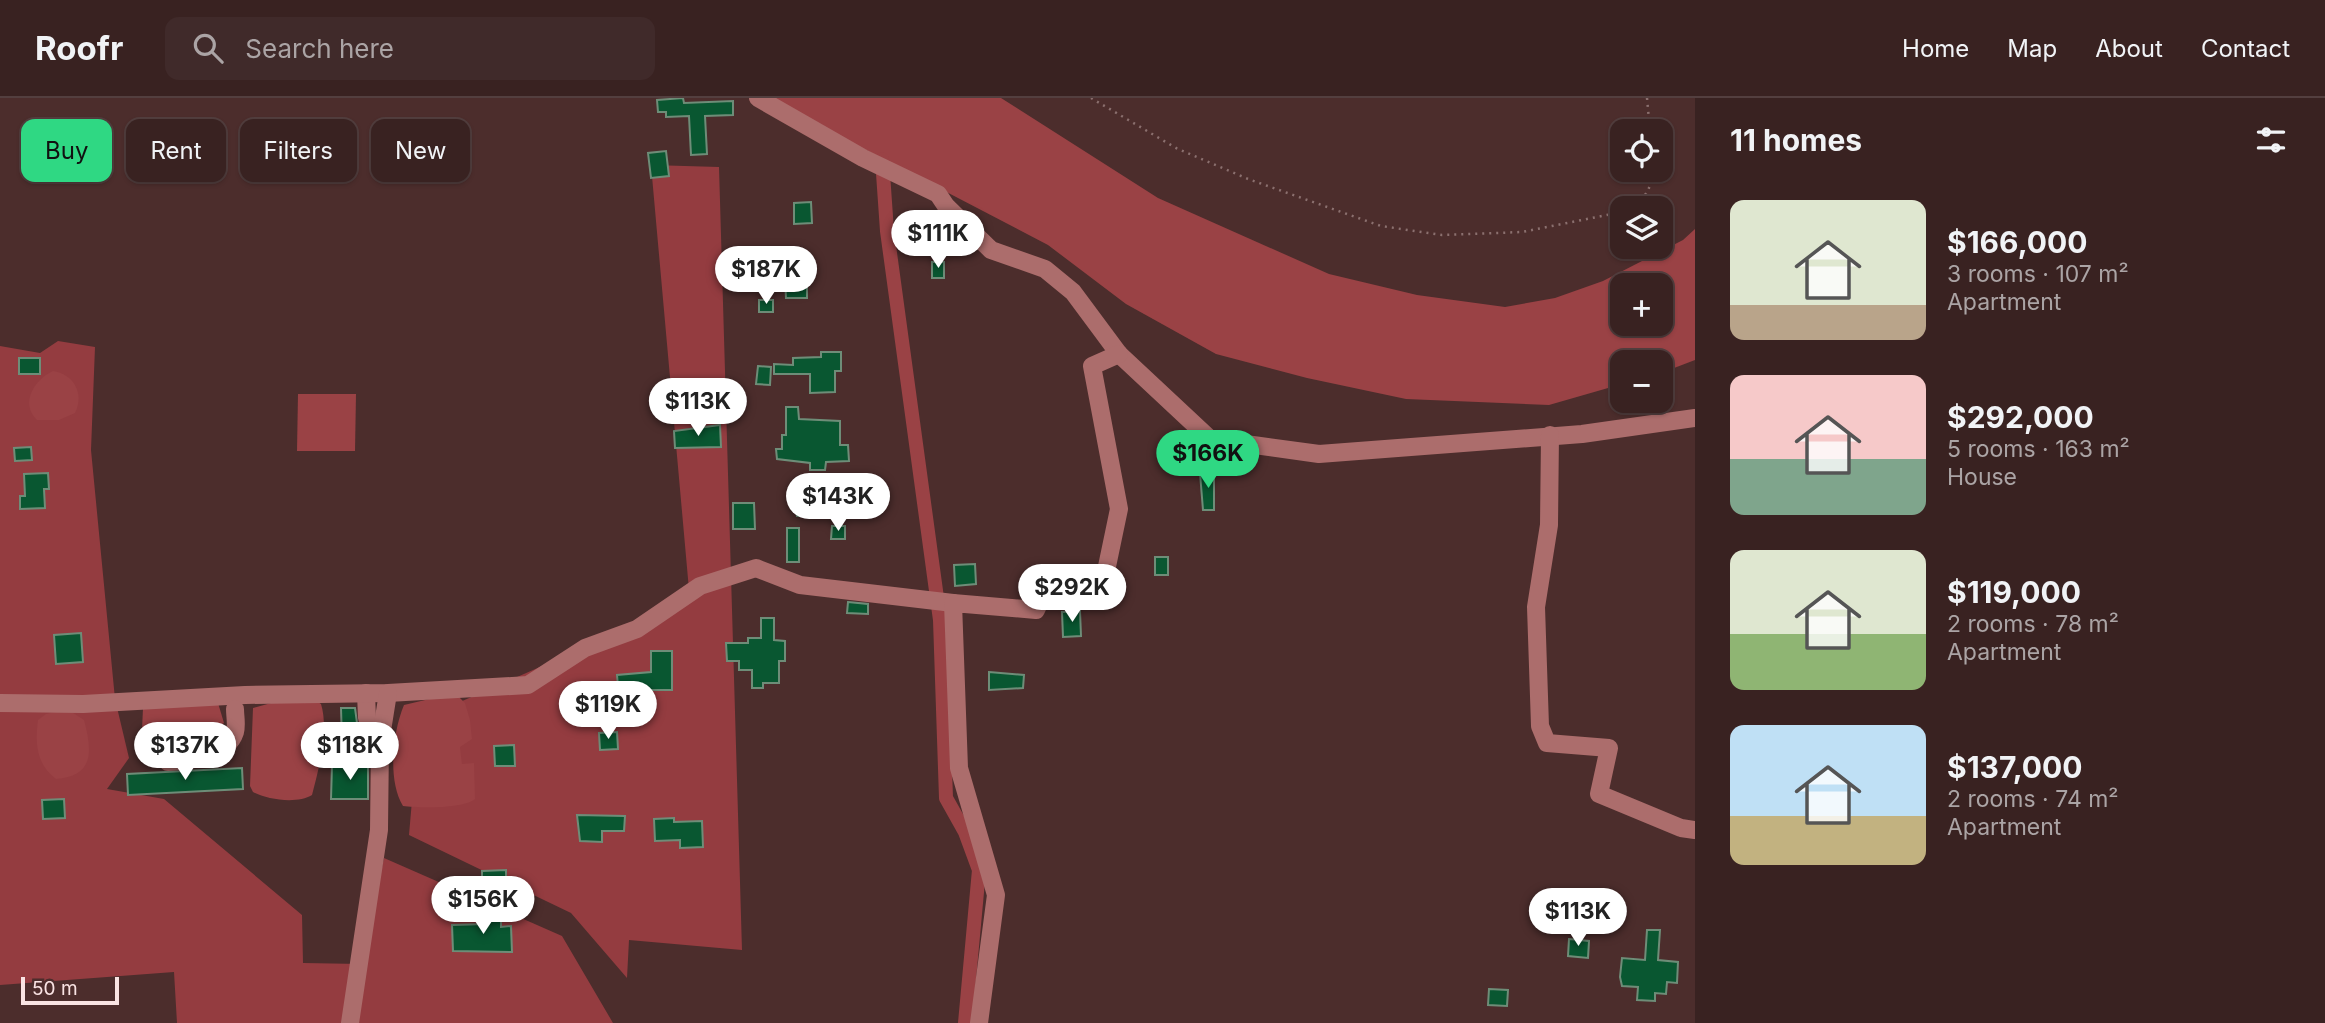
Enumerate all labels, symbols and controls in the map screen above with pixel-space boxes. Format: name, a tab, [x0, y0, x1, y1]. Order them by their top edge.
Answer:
search box	[165, 17, 655, 80]
text: Roofr	[35, 28, 123, 68]
icon: search	[189, 29, 227, 67]
text: Search here	[245, 33, 394, 64]
text: Home	[1902, 34, 1969, 63]
text: Map	[2007, 34, 2057, 63]
text: About	[2095, 34, 2163, 63]
text: Contact	[2201, 34, 2290, 63]
chip: Buy	[21, 119, 112, 182]
chip: Rent	[126, 119, 226, 182]
chip: Filters	[240, 119, 357, 182]
chip: New	[371, 119, 470, 182]
map controls	[1610, 119, 1673, 413]
button: locate	[1610, 119, 1673, 182]
icon: filters	[2252, 121, 2290, 159]
text: 11 homes	[1730, 122, 1862, 158]
button: layers	[1610, 196, 1673, 259]
pin: $111K	[889, 211, 987, 270]
text: $111K	[907, 219, 969, 247]
text: $166,000	[1947, 224, 2087, 260]
icon: home	[1786, 228, 1870, 312]
pin: $187K	[717, 246, 815, 306]
text: $187K	[731, 255, 801, 283]
text: 3 rooms · 107 m²	[1947, 260, 2129, 288]
button: +	[1610, 273, 1673, 336]
text: Apartment	[1947, 288, 2061, 316]
button: −	[1610, 350, 1673, 413]
pin: $113K	[649, 378, 747, 438]
text: $113K	[665, 387, 731, 415]
text: $292,000	[1947, 399, 2094, 435]
icon: home	[1786, 403, 1870, 487]
pin: $166K	[1159, 430, 1257, 490]
text: 5 rooms · 163 m²	[1947, 435, 2130, 463]
text: $166K	[1172, 439, 1244, 467]
text: House	[1947, 463, 2017, 491]
pin: $143K	[789, 474, 887, 533]
text: $143K	[802, 482, 874, 510]
pin: $292K	[1023, 564, 1121, 624]
text: $292K	[1034, 573, 1110, 601]
text: $119,000	[1947, 574, 2081, 610]
icon: home	[1786, 578, 1870, 662]
text: 2 rooms · 78 m²	[1947, 610, 2119, 638]
text: Apartment	[1947, 638, 2061, 666]
pin: $119K	[559, 682, 657, 741]
text: $119K	[575, 690, 641, 718]
pin: $137K	[136, 722, 234, 782]
pin: $118K	[301, 722, 399, 782]
text: $137K	[150, 731, 220, 759]
text: $118K	[317, 731, 383, 759]
text: $137,000	[1947, 749, 2082, 785]
icon: home	[1786, 753, 1870, 837]
text: 2 rooms · 74 m²	[1947, 785, 2119, 813]
text: Apartment	[1947, 813, 2061, 841]
pin: $156K	[434, 876, 532, 936]
text: $156K	[447, 885, 519, 913]
pin: $113K	[1529, 888, 1627, 948]
text: $113K	[1545, 897, 1611, 925]
scale bar	[21, 974, 119, 1006]
text: 50 m	[32, 977, 78, 1000]

